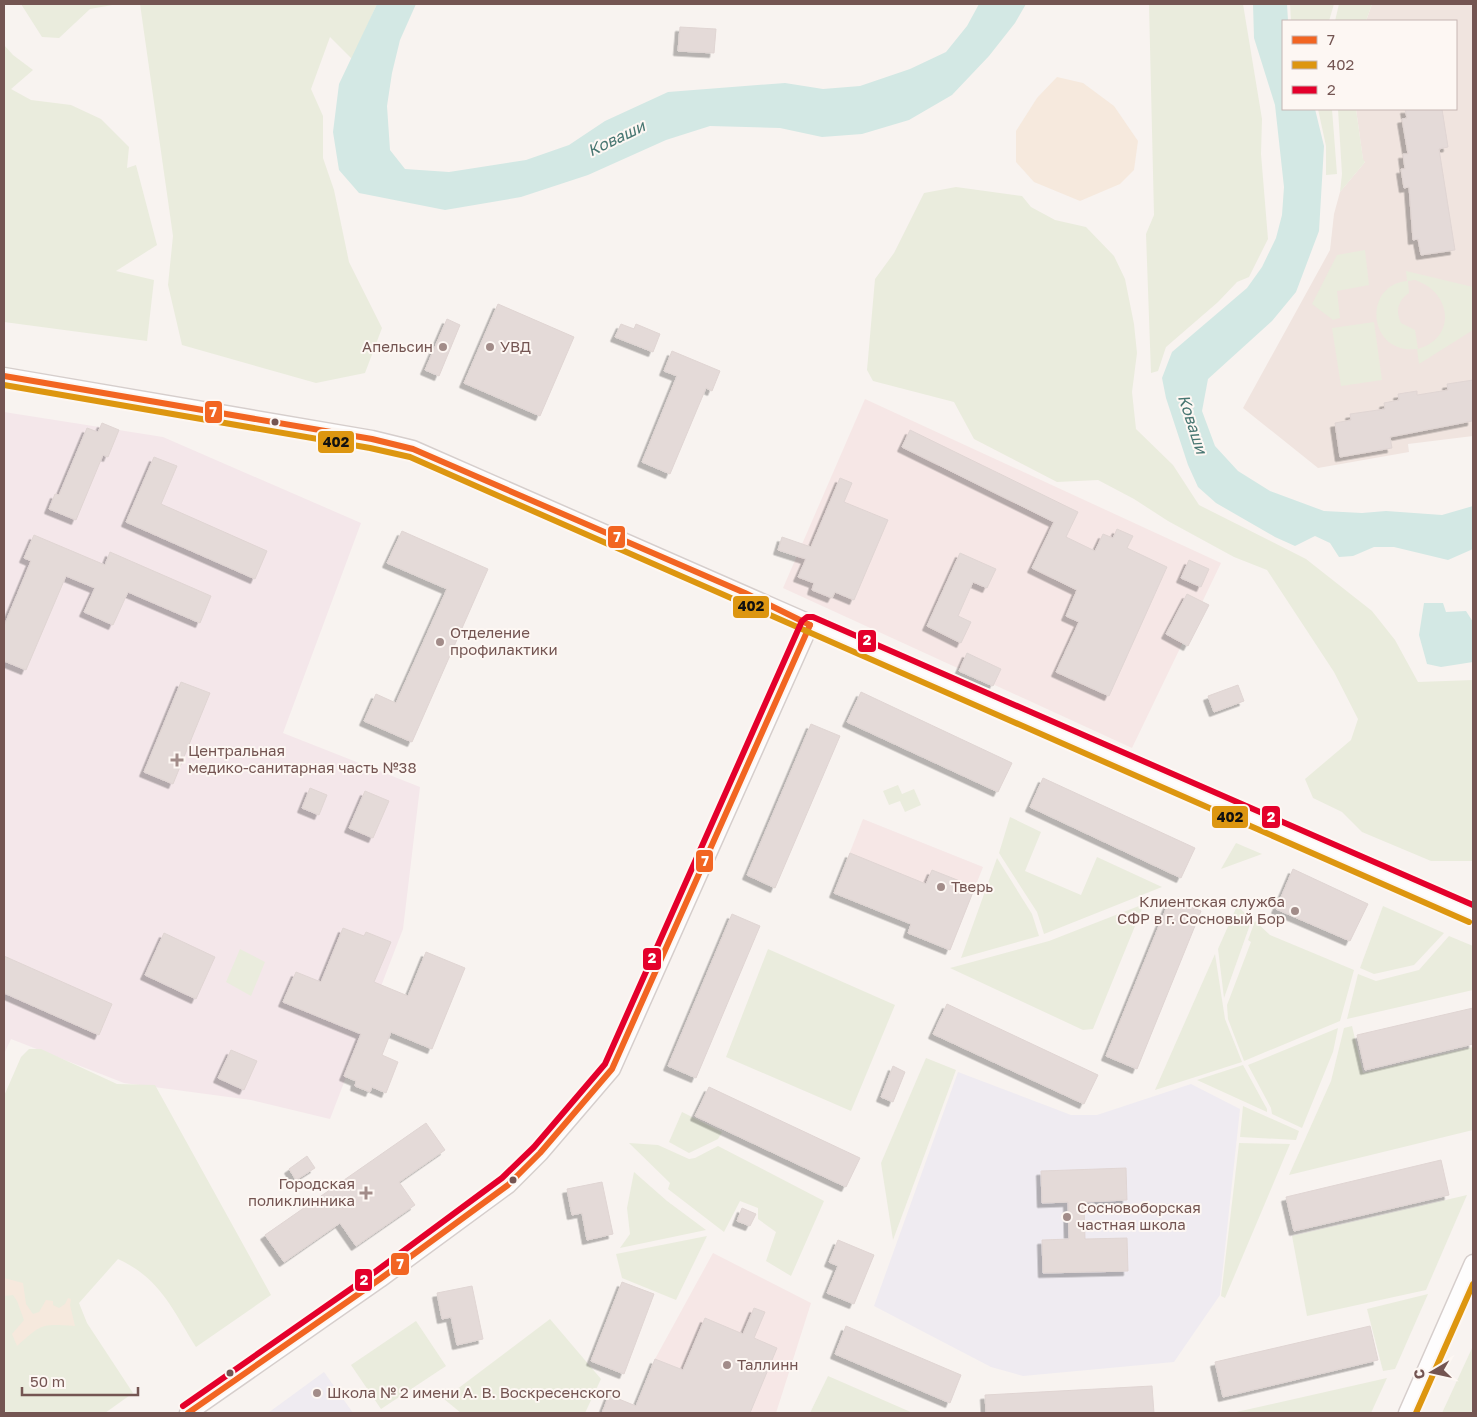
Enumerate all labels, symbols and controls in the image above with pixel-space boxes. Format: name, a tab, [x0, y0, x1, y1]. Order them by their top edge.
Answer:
legend	[1282, 20, 1457, 110]
text: 7	[1327, 30, 1335, 48]
text: 402	[1327, 55, 1354, 73]
text: 2	[1327, 80, 1336, 98]
water label: Коваши	[584, 115, 649, 160]
place label: Апельсин	[362, 337, 433, 355]
place label: УВД	[500, 337, 531, 355]
marker: Апельсин	[437, 341, 449, 353]
marker: УВД	[484, 341, 496, 353]
water label: Коваши	[1174, 392, 1212, 457]
line badge: 7	[204, 400, 223, 424]
text: 7	[209, 403, 217, 420]
unlabelled marker	[270, 417, 280, 427]
line badge: 402	[317, 430, 355, 454]
text: 402	[323, 433, 350, 450]
line badge: 7	[607, 525, 626, 549]
text: 7	[613, 528, 621, 545]
line badge: 402	[732, 595, 770, 619]
text: 402	[738, 597, 765, 614]
place label: Отделение профилактики	[450, 623, 558, 658]
line badge: 2	[857, 629, 877, 653]
text: 2	[863, 631, 872, 648]
marker: Отделение профилактики	[434, 636, 446, 648]
place label: Центральная медико-санитарная часть №38	[188, 741, 417, 776]
marker: Центральная медико-санитарная часть №38	[170, 753, 184, 767]
line badge: 402	[1211, 805, 1249, 829]
line badge: 2	[1261, 805, 1281, 829]
text: 402	[1217, 808, 1244, 825]
text: 2	[1267, 808, 1276, 825]
line badge: 7	[695, 849, 714, 873]
text: 7	[701, 852, 709, 869]
place label: Тверь	[951, 877, 993, 895]
marker: Тверь	[935, 881, 947, 893]
place label: Клиентская служба СФР в г. Сосновый Бор	[1117, 892, 1285, 927]
marker: Клиентская служба СФР в г. Сосновый Бор	[1289, 905, 1301, 917]
line badge: 2	[642, 947, 662, 971]
text: 2	[648, 949, 657, 966]
place label: Городская поликлинника	[248, 1174, 355, 1209]
unlabelled marker	[508, 1175, 518, 1185]
marker: Городская поликлинника	[359, 1186, 373, 1200]
place label: Сосновоборская частная школа	[1077, 1198, 1201, 1233]
marker: Сосновоборская частная школа	[1061, 1211, 1073, 1223]
line badge: 7	[390, 1252, 410, 1276]
text: 7	[396, 1255, 404, 1272]
line badge: 2	[354, 1268, 373, 1292]
text: 2	[360, 1271, 369, 1288]
north arrow	[1407, 1347, 1457, 1397]
place label: Таллинн	[737, 1355, 798, 1373]
marker: Таллинн	[721, 1359, 733, 1371]
scale bar	[22, 1364, 139, 1396]
unlabelled marker	[225, 1368, 235, 1378]
text: С	[1409, 1368, 1428, 1380]
text: 50 m	[30, 1372, 65, 1390]
place label: Школа № 2 имени А. В. Воскресенского	[327, 1383, 621, 1401]
marker: Школа № 2 имени А. В. Воскресенского	[311, 1387, 323, 1399]

